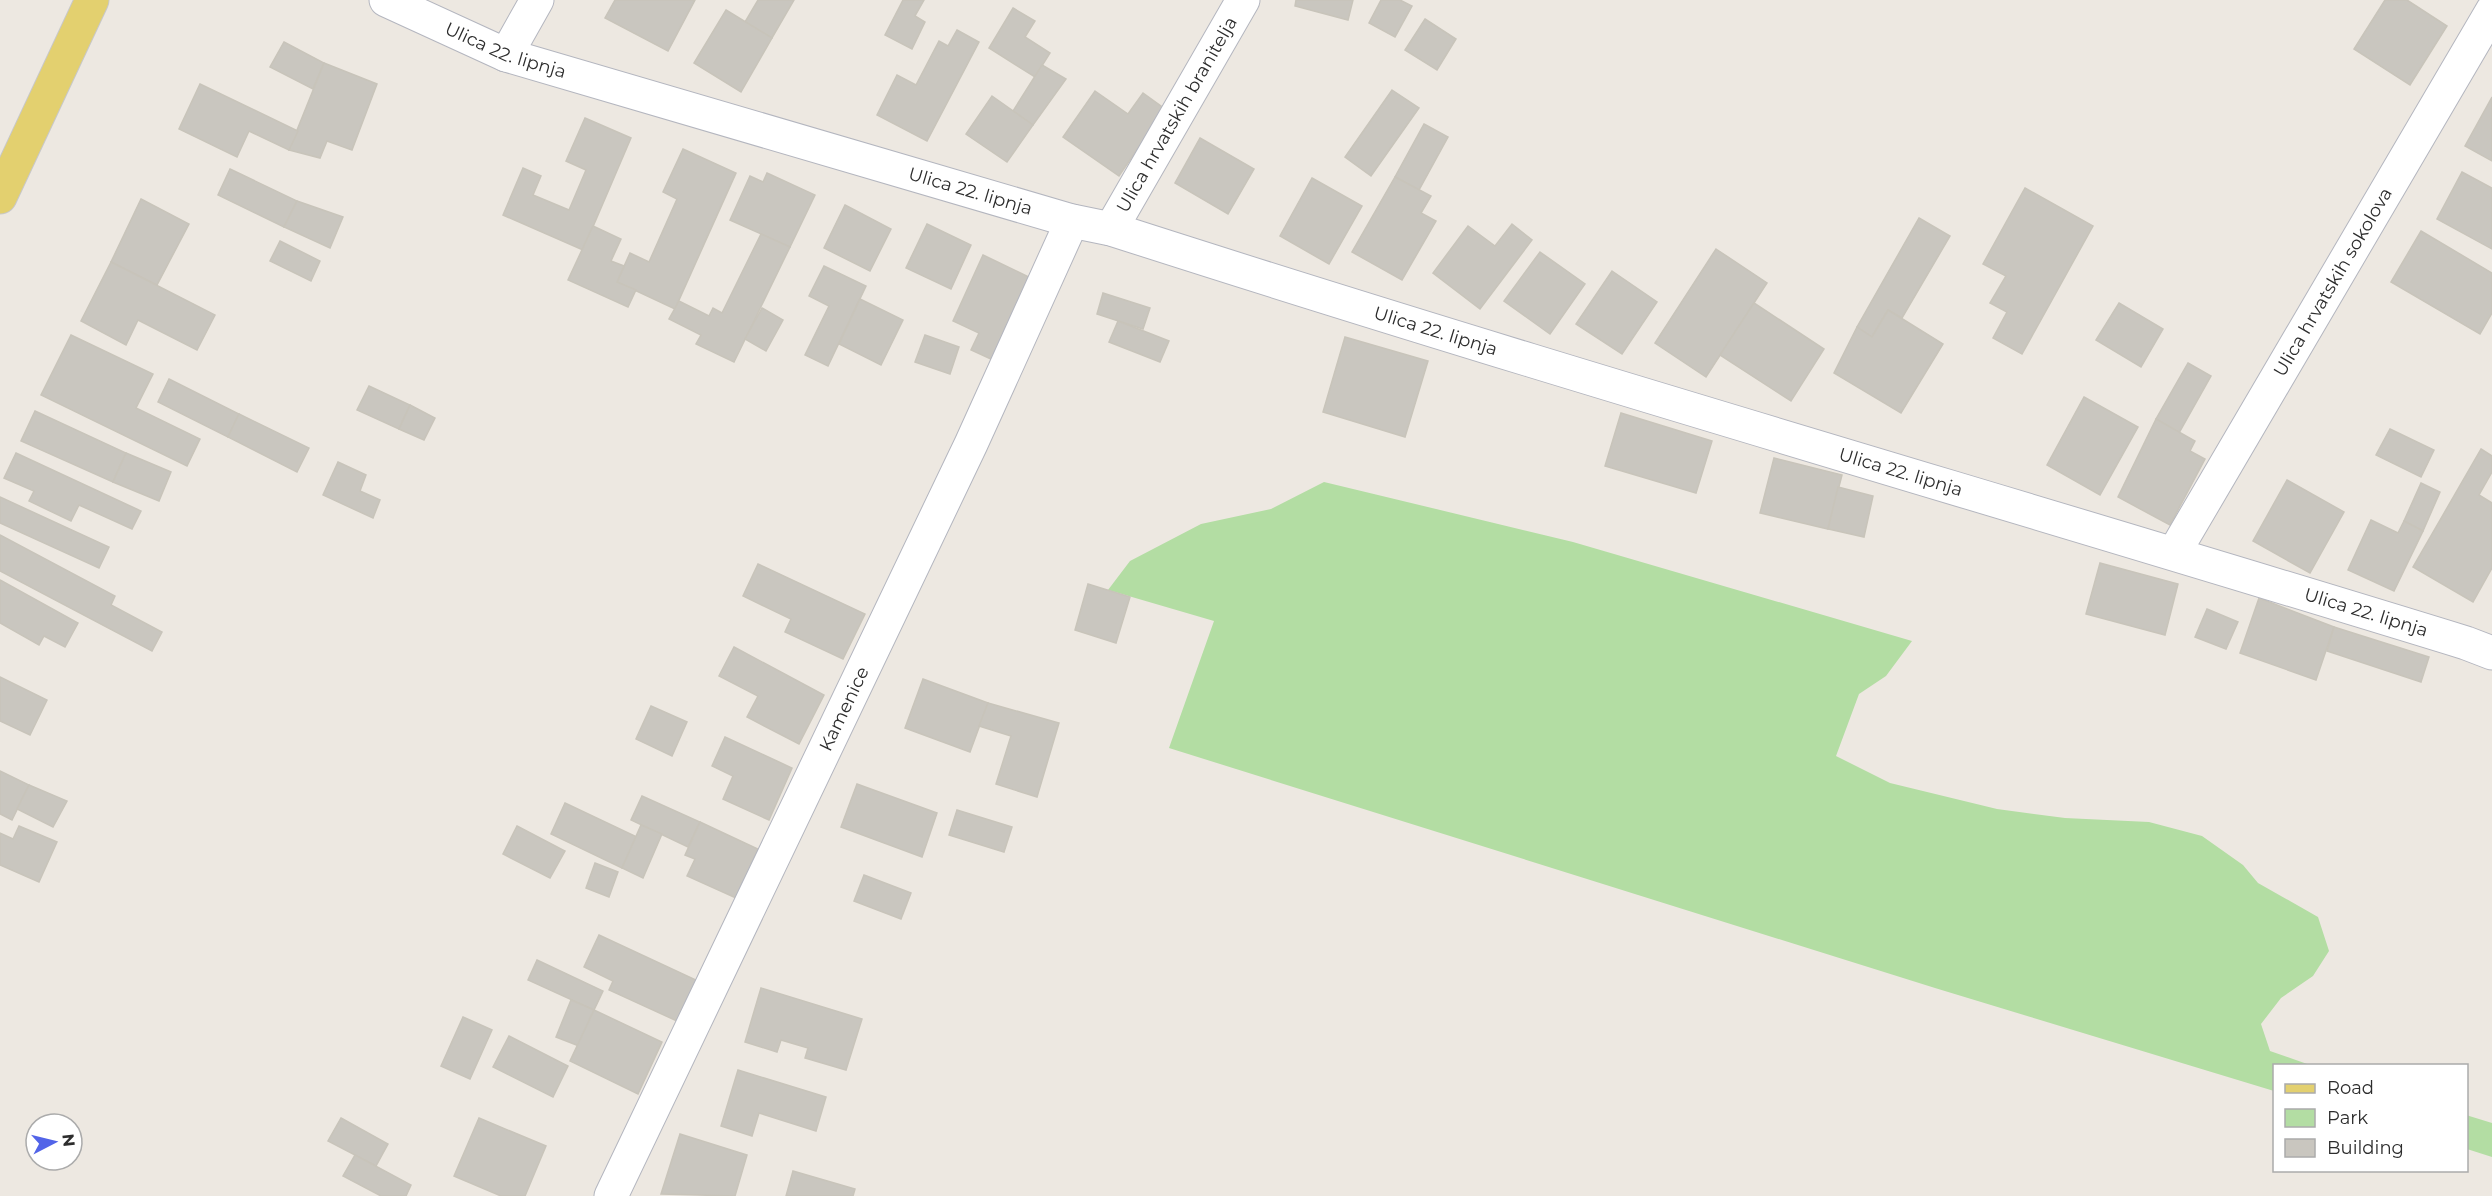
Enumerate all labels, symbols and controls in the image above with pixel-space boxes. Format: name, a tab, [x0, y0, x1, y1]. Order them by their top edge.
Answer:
street label: Ulica hrvatskih branitelja	[1112, 13, 1242, 216]
street label: Ulica 22. lipnja	[441, 17, 569, 83]
street label: Ulica 22. lipnja	[906, 163, 1035, 220]
street label: Ulica hrvatskih sokolova	[2269, 184, 2397, 381]
street label: Ulica 22. lipnja	[1371, 302, 1500, 361]
street label: Ulica 22. lipnja	[1836, 443, 1965, 501]
street label: Ulica 22. lipnja	[2302, 583, 2431, 642]
street label: Kamenice	[815, 663, 874, 755]
legend	[2273, 1064, 2468, 1172]
text: Road	[2327, 1077, 2374, 1099]
text: Park	[2327, 1107, 2368, 1129]
north arrow	[24, 1112, 84, 1172]
text: N	[58, 1133, 79, 1148]
text: Building	[2327, 1137, 2404, 1159]

